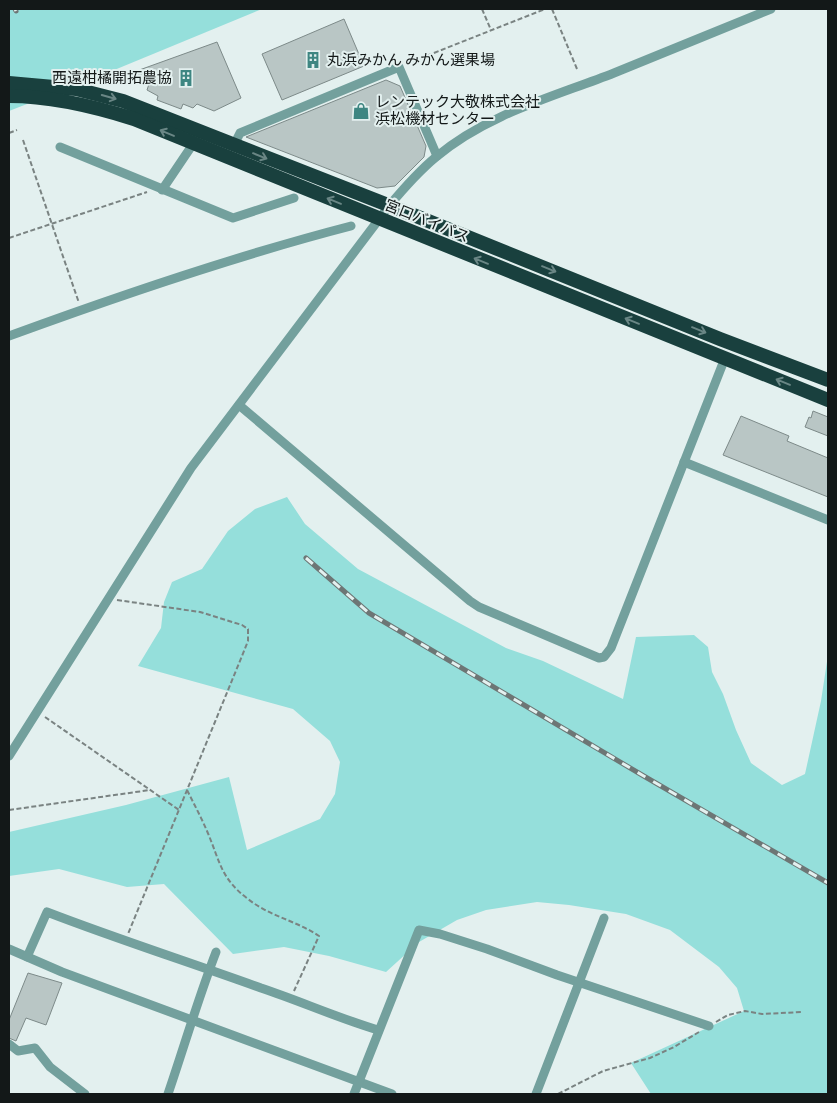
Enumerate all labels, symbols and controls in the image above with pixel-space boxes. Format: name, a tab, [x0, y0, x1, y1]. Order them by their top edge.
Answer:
building icon: 丸浜みかん みかん選果場	[303, 50, 323, 70]
place label: 丸浜みかん みかん選果場	[327, 50, 495, 71]
place label: 西遠柑橘開拓農協	[52, 68, 172, 89]
building icon: 西遠柑橘開拓農協	[176, 68, 196, 88]
one-way arrow	[100, 92, 116, 102]
place label: レンテック大敬株式会社 浜松機材センター	[375, 92, 540, 130]
shop icon: レンテック大敬株式会社 浜松機材センター	[351, 101, 371, 121]
one-way arrow	[160, 128, 175, 138]
one-way arrow	[252, 151, 267, 161]
street label: 宮口バイパス	[381, 195, 472, 248]
one-way arrow	[327, 196, 342, 205]
one-way arrow	[474, 255, 489, 265]
one-way arrow	[541, 265, 556, 274]
one-way arrow	[625, 316, 640, 325]
one-way arrow	[691, 326, 706, 336]
one-way arrow	[776, 376, 791, 386]

